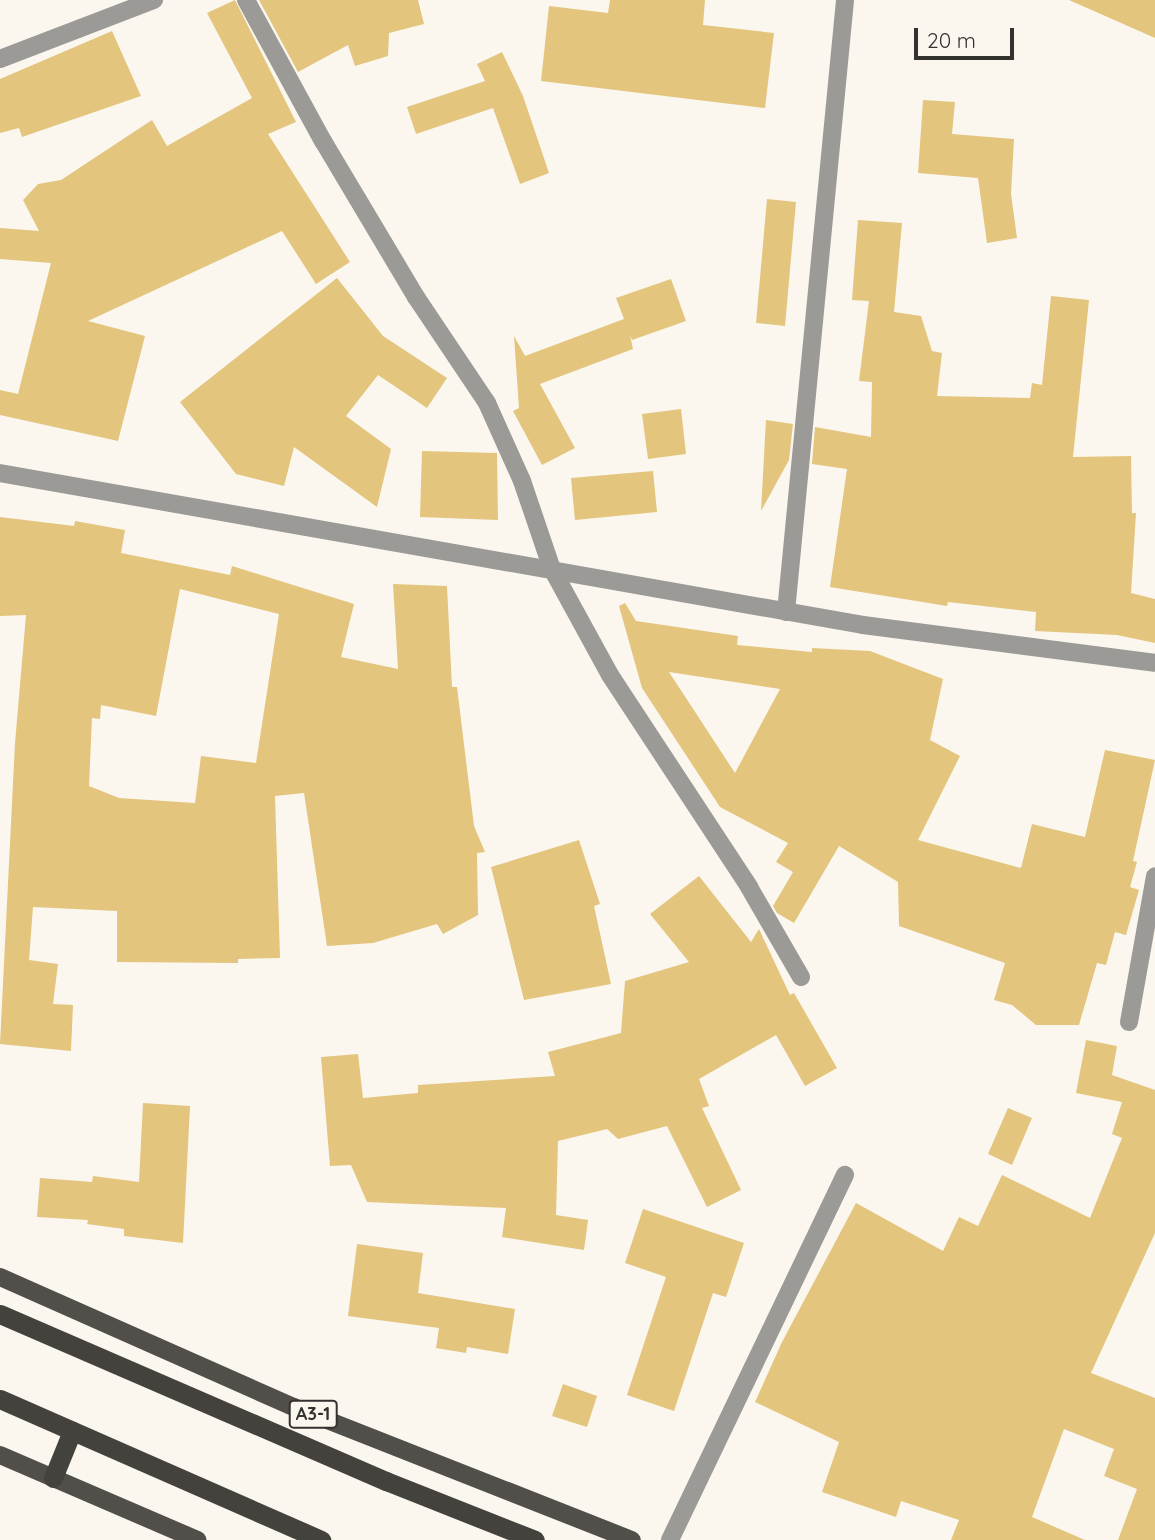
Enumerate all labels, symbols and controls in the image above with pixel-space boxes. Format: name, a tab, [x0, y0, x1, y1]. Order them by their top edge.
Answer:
scale bar	[917, 14, 1017, 58]
text: 20 m	[927, 27, 976, 53]
road number: A3-1	[288, 1400, 338, 1428]

